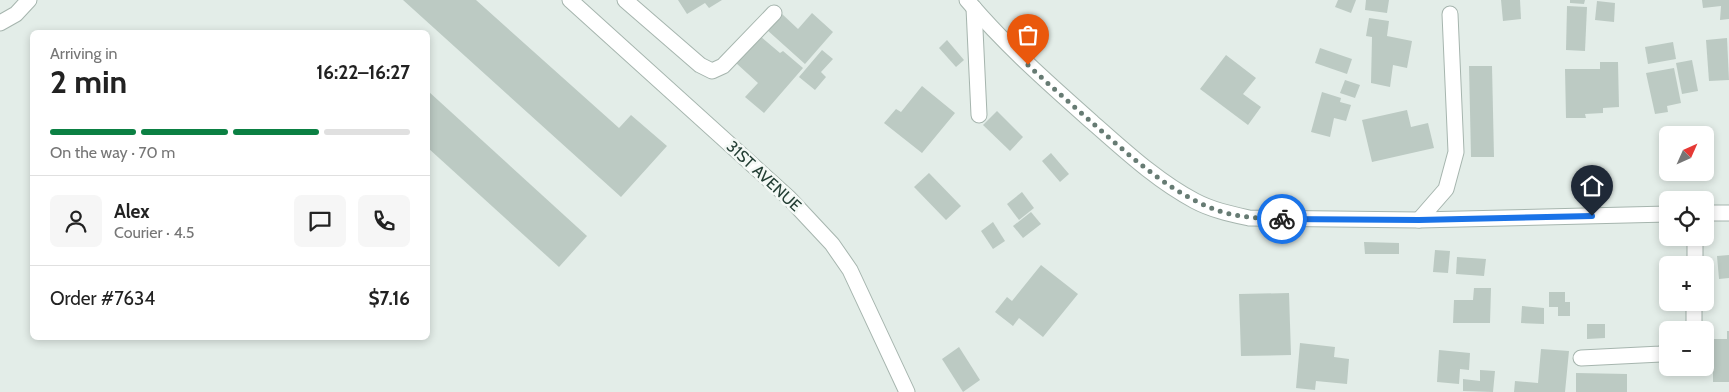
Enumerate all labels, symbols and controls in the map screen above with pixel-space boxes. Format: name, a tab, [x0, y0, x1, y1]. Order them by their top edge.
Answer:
pin	[1007, 14, 1049, 65]
icon: bag	[1014, 21, 1042, 49]
text: Arriving in	[50, 44, 117, 63]
text: 16:22–16:27	[316, 61, 410, 84]
text: 2 min	[50, 62, 127, 101]
north arrow	[1659, 126, 1714, 181]
map controls	[1659, 126, 1714, 376]
street label: 31ST AVENUE	[723, 137, 805, 215]
text: On the way · 70 m	[50, 143, 175, 162]
pin	[1571, 165, 1613, 216]
icon: home	[1578, 172, 1606, 200]
button: locate	[1659, 191, 1714, 246]
courier	[1257, 194, 1307, 244]
button: person	[50, 195, 102, 247]
button: chat	[294, 195, 346, 247]
button: phone	[358, 195, 410, 247]
text: Alex	[114, 200, 150, 223]
icon: bike	[1268, 205, 1296, 233]
text: Courier · 4.5	[114, 223, 195, 242]
button: +	[1659, 256, 1714, 311]
text: Order #7634	[50, 287, 155, 310]
text: $7.16	[368, 287, 410, 310]
button: −	[1659, 321, 1714, 376]

